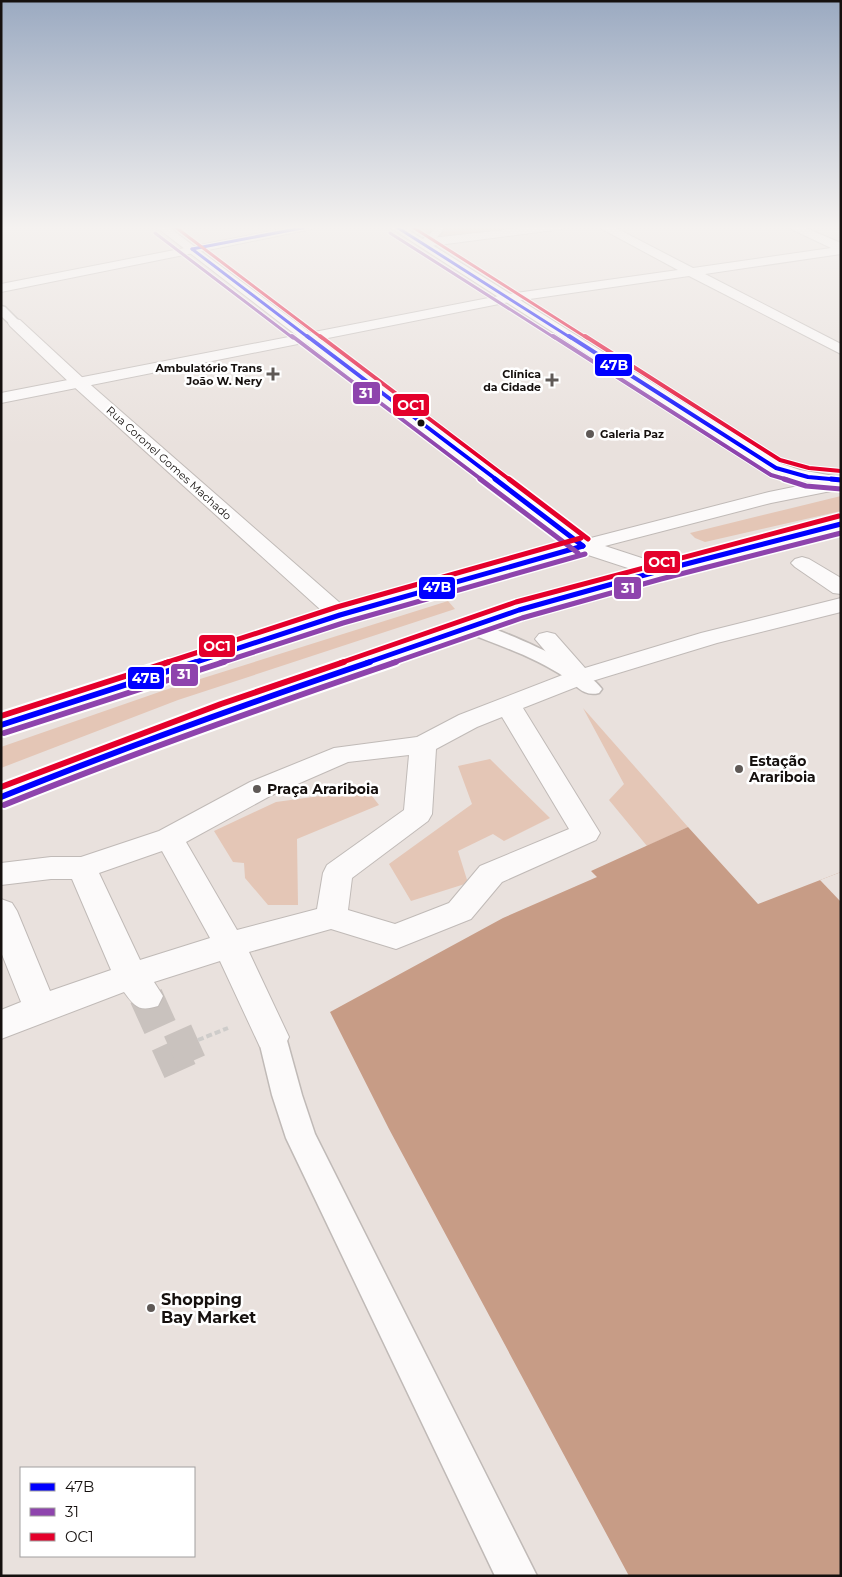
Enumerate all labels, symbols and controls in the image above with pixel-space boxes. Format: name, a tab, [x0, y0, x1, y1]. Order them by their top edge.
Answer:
line badge: 47B	[594, 353, 633, 377]
text: 47B	[600, 356, 629, 374]
place label: Ambulatório Trans João W. Nery	[154, 361, 262, 388]
marker: Ambulatório Trans João W. Nery	[266, 367, 280, 381]
place label: Clínica da Cidade	[483, 367, 541, 394]
marker: Clínica da Cidade	[545, 373, 559, 387]
line badge: 31	[352, 381, 381, 405]
text: 31	[358, 384, 373, 402]
line badge: OC1	[392, 393, 430, 417]
text: OC1	[397, 396, 425, 414]
street label: Rua Coronel Gomes Machado	[104, 403, 235, 523]
unlabelled marker	[416, 418, 426, 428]
place label: Galeria Paz	[600, 427, 664, 441]
marker: Galeria Paz	[584, 428, 596, 440]
line badge: OC1	[643, 550, 681, 574]
text: OC1	[648, 553, 676, 571]
line badge: 47B	[418, 576, 456, 600]
line badge: 31	[613, 576, 642, 600]
text: 47B	[423, 578, 452, 596]
text: 31	[620, 579, 635, 597]
line badge: OC1	[198, 634, 236, 658]
text: OC1	[203, 637, 231, 655]
line badge: 31	[170, 663, 199, 687]
text: 31	[176, 665, 191, 683]
line badge: 47B	[127, 666, 165, 690]
text: 47B	[132, 669, 161, 687]
place label: Estação Arariboia	[748, 752, 816, 786]
marker: Estação Arariboia	[733, 763, 745, 775]
place label: Praça Arariboia	[267, 780, 379, 798]
marker: Praça Arariboia	[251, 783, 263, 795]
place label: Shopping Bay Market	[161, 1290, 256, 1327]
marker: Shopping Bay Market	[145, 1302, 157, 1314]
legend	[20, 1467, 195, 1557]
text: 47B	[65, 1477, 94, 1496]
text: 31	[65, 1502, 79, 1521]
text: OC1	[65, 1527, 94, 1546]

